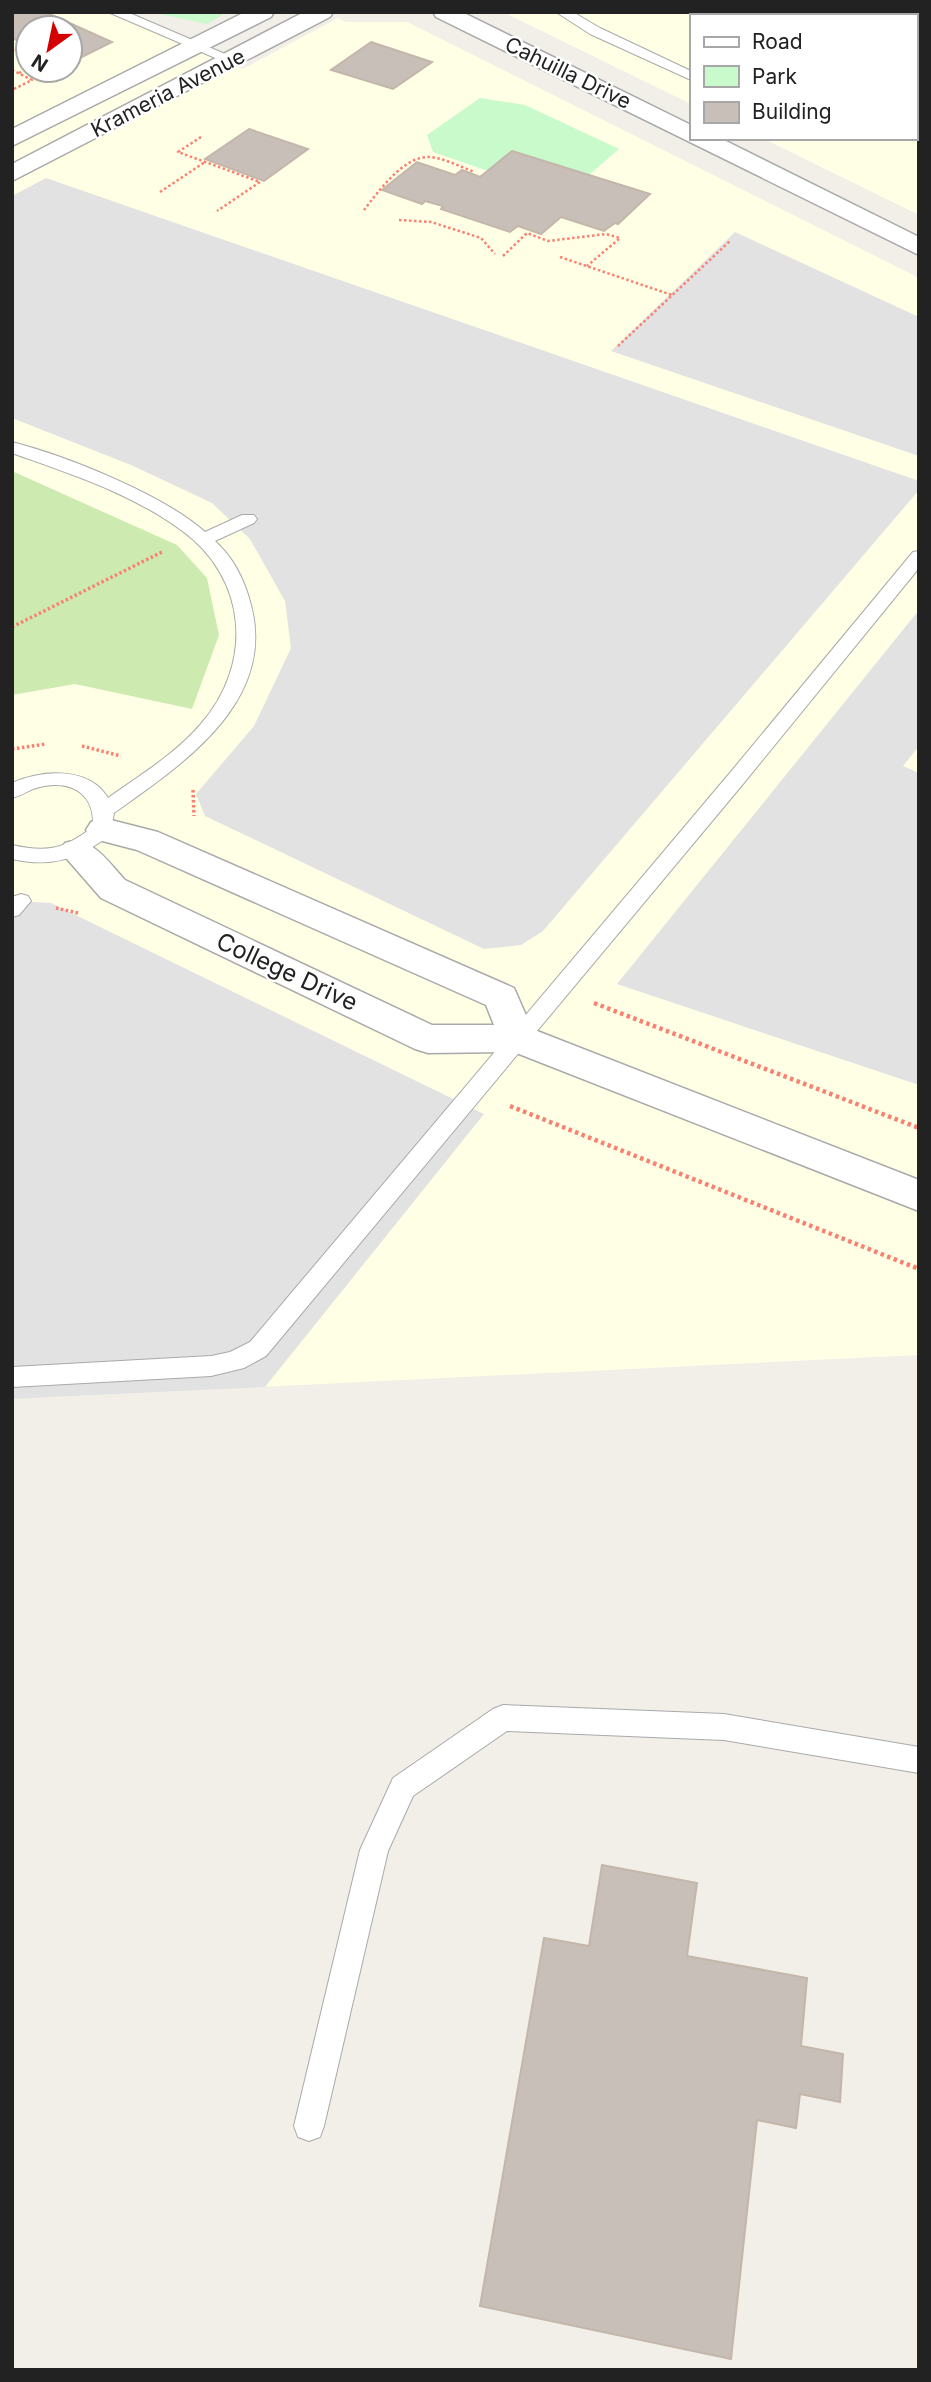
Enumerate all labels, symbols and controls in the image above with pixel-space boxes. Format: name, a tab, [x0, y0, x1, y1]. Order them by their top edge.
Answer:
north arrow	[14, 14, 84, 84]
legend	[690, 14, 917, 140]
text: Road	[752, 29, 803, 54]
street label: Cahuilla Drive	[501, 31, 635, 114]
street label: Krameria Avenue	[87, 43, 249, 142]
text: N	[28, 49, 52, 76]
text: Park	[752, 64, 797, 89]
text: Building	[752, 99, 832, 124]
street label: College Drive	[212, 926, 362, 1017]

